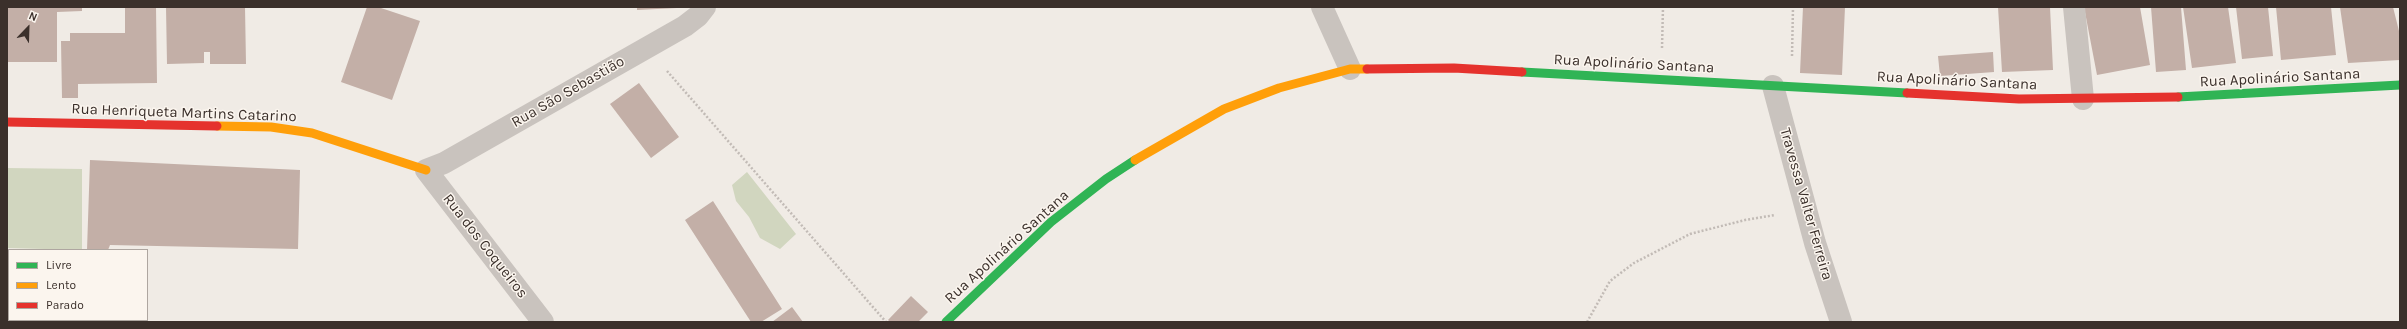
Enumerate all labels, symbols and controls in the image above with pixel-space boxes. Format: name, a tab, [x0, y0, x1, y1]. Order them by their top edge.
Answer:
north arrow	[8, 8, 48, 48]
text: N	[27, 9, 39, 24]
street label: Rua Apolinário Santana	[1553, 51, 1715, 77]
street label: Rua São Sebastião	[508, 52, 628, 132]
street label: Rua Apolinário Santana	[2199, 65, 2361, 91]
street label: Rua Apolinário Santana	[1876, 68, 2038, 94]
street label: Rua Henriqueta Martins Catarino	[71, 100, 297, 126]
street label: Travessa Valter Ferreira	[1776, 126, 1836, 282]
street label: Rua Apolinário Santana	[941, 186, 1073, 308]
street label: Rua dos Coqueiros	[439, 190, 531, 302]
legend	[8, 249, 148, 321]
text: Livre	[46, 258, 72, 272]
text: Lento	[46, 278, 76, 292]
text: Parado	[46, 298, 84, 312]

